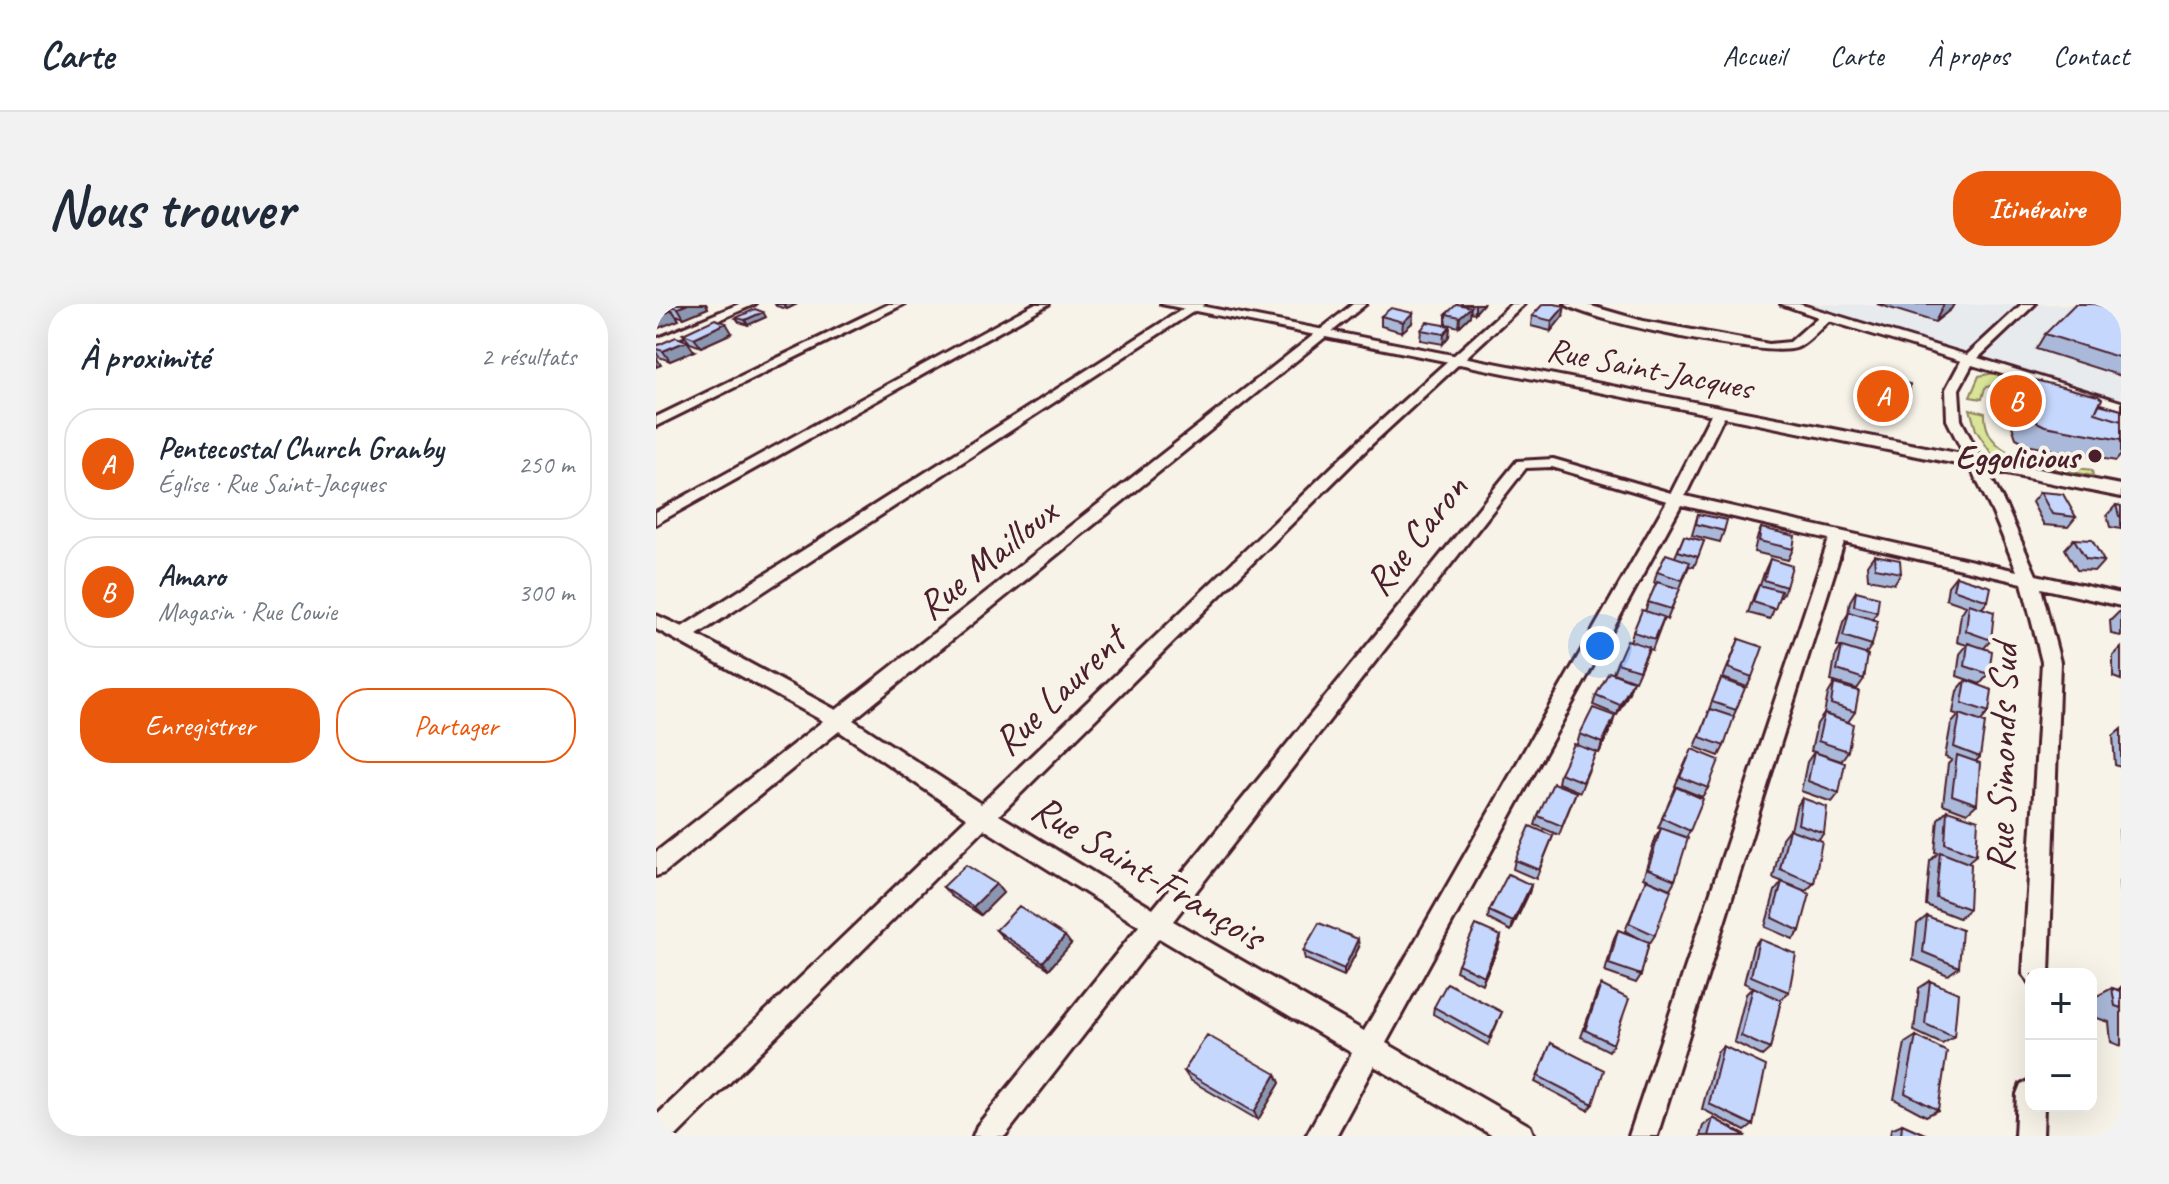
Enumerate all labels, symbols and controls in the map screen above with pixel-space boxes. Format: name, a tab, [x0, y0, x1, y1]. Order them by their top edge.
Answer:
text: Carte	[40, 32, 114, 79]
text: Accueil	[1723, 38, 1786, 73]
text: Carte	[1830, 38, 1884, 73]
text: À propos	[1928, 38, 2009, 73]
text: Contact	[2053, 38, 2129, 73]
button: Itinéraire	[1953, 171, 2121, 246]
text: Nous trouver	[48, 173, 294, 244]
street label: Rue Saint-Jacques	[1544, 327, 1760, 410]
text: À proximité	[80, 335, 209, 378]
text: 2 résultats	[481, 340, 576, 373]
pin: A	[1857, 366, 1909, 426]
pin: B	[1990, 371, 2042, 431]
text: Pentecostal Church Granby	[158, 429, 444, 467]
place label: Eggolicious	[1955, 435, 2082, 478]
marker: Eggolicious	[2086, 447, 2104, 465]
text: A	[101, 448, 115, 481]
text: 250 m	[518, 448, 574, 481]
street label: Rue Caron	[1353, 464, 1479, 606]
text: Église · Rue Saint-Jacques	[158, 467, 385, 500]
street label: Rue Mailloux	[907, 485, 1070, 631]
text: Amaro	[158, 557, 225, 595]
text: B	[101, 576, 115, 609]
text: 300 m	[518, 576, 574, 609]
text: Magasin · Rue Cowie	[158, 595, 337, 628]
street label: Rue Laurent	[982, 612, 1140, 766]
your location	[1580, 626, 1620, 666]
street label: Rue Simonds Sud	[1975, 637, 2029, 873]
button: Enregistrer	[80, 688, 320, 763]
button: Partager	[336, 688, 576, 763]
street label: Rue Saint-François	[1023, 783, 1276, 963]
map controls	[2025, 968, 2097, 1112]
button: +	[2025, 968, 2097, 1040]
button: −	[2025, 1040, 2097, 1112]

